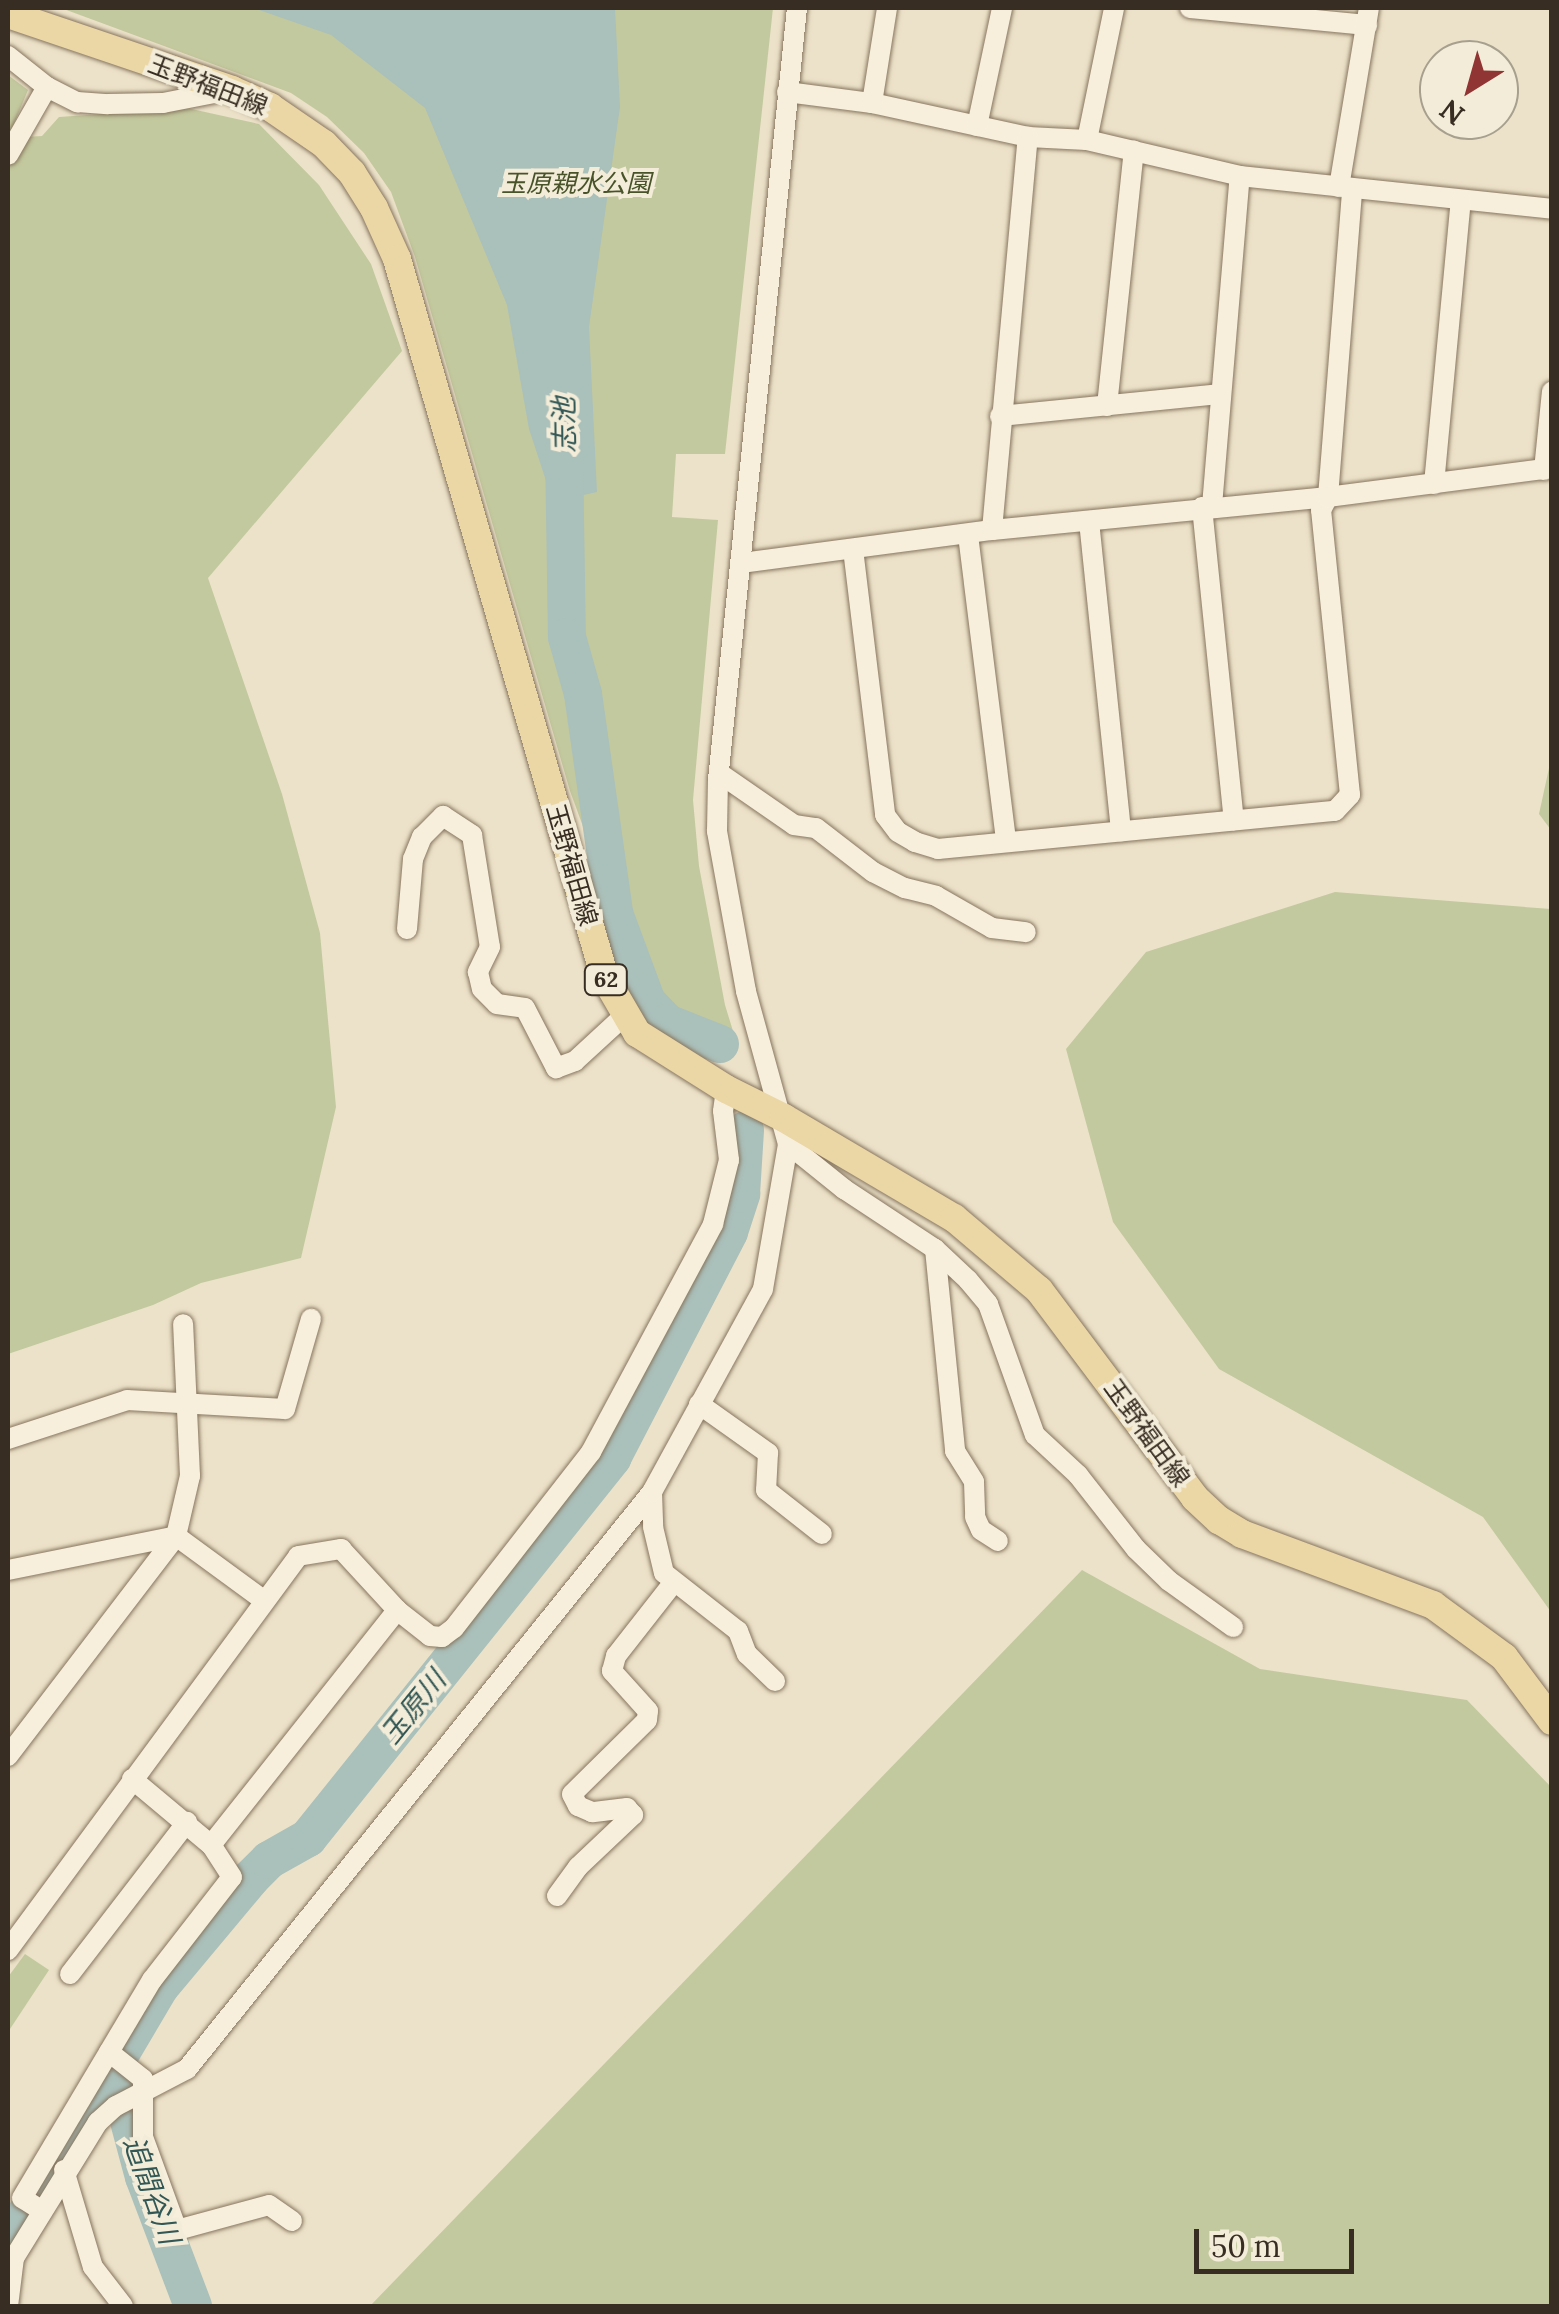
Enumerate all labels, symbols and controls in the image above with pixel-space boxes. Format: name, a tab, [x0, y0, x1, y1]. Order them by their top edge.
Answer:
north arrow	[1419, 40, 1519, 140]
street label: 玉野福田線	[144, 49, 272, 121]
text: N	[1433, 91, 1472, 133]
park label: 玉原親水公園	[501, 168, 651, 198]
water label: 志池	[547, 397, 581, 453]
street label: 玉野福田線	[540, 801, 604, 929]
road number: 62	[584, 963, 628, 997]
street label: 玉野福田線	[1098, 1374, 1196, 1492]
water label: 玉原川	[374, 1664, 452, 1750]
water label: 追間谷川	[117, 2132, 187, 2248]
scale bar	[1199, 2209, 1359, 2271]
text: 50 m	[1211, 2227, 1281, 2265]

